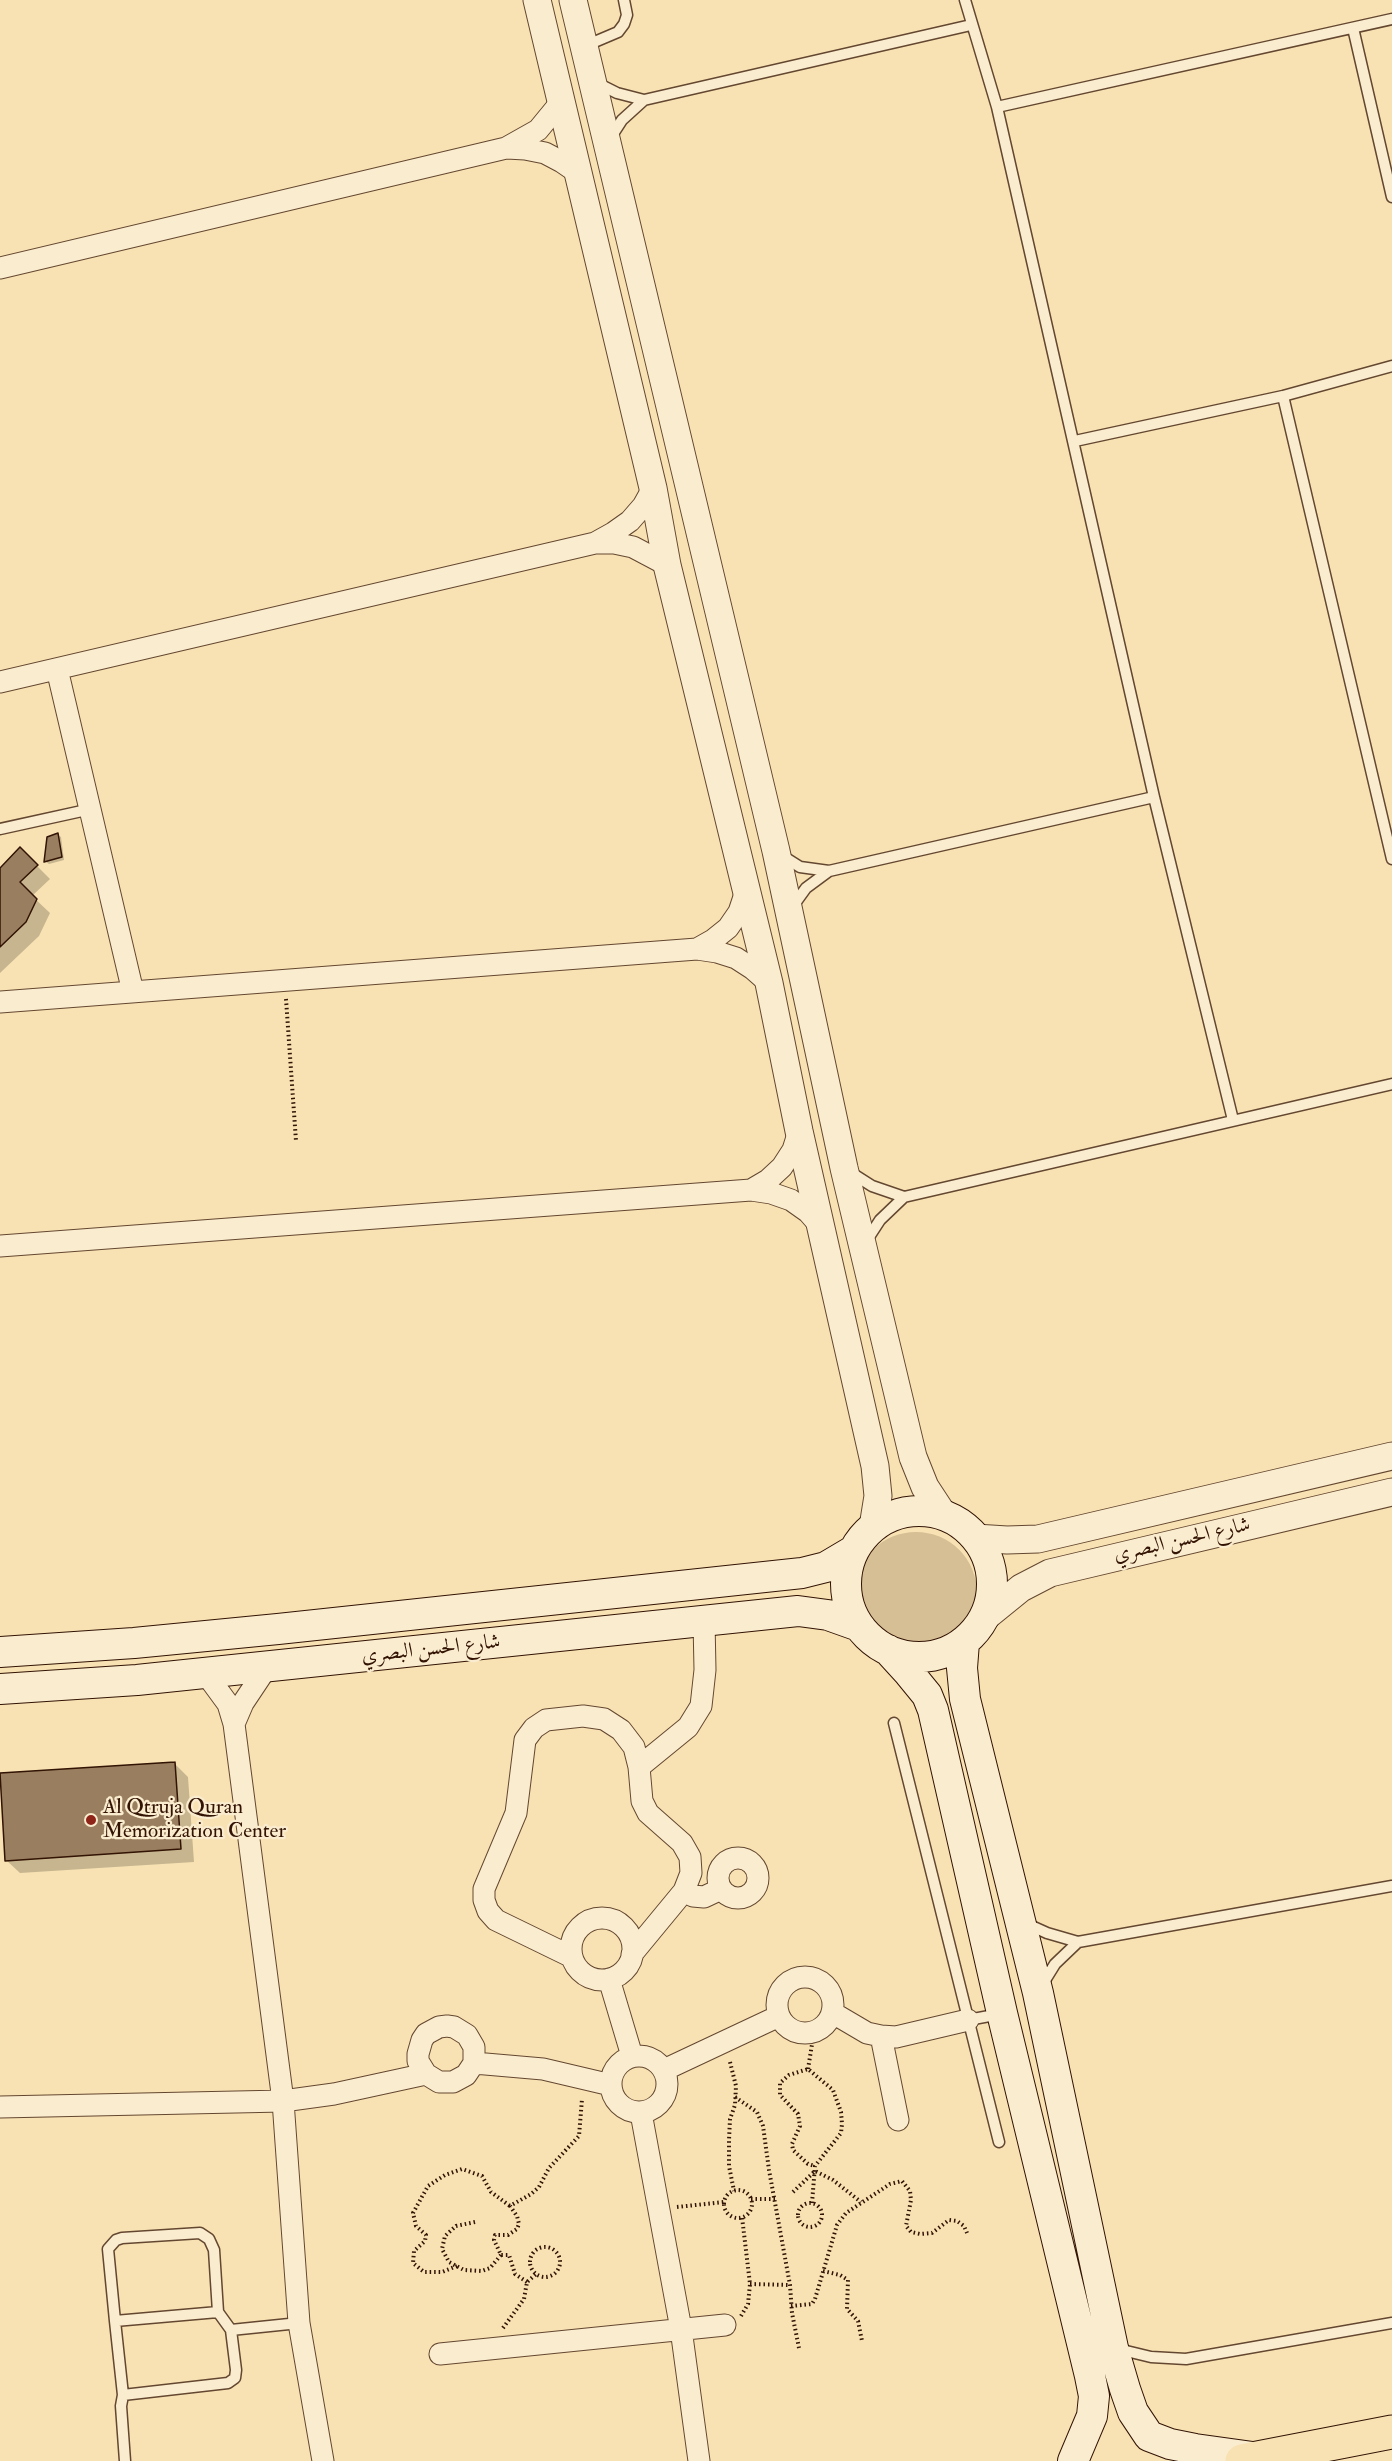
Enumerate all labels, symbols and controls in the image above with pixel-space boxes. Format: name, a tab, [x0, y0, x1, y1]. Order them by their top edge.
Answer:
street label: شارع الحسن البصري	[1111, 1513, 1253, 1569]
street label: شارع الحسن البصري	[360, 1630, 502, 1670]
place label: Al Qtruja Quran Memorization Center	[103, 1795, 286, 1845]
marker: Al Qtruja Quran Memorization Center	[84, 1813, 98, 1827]

